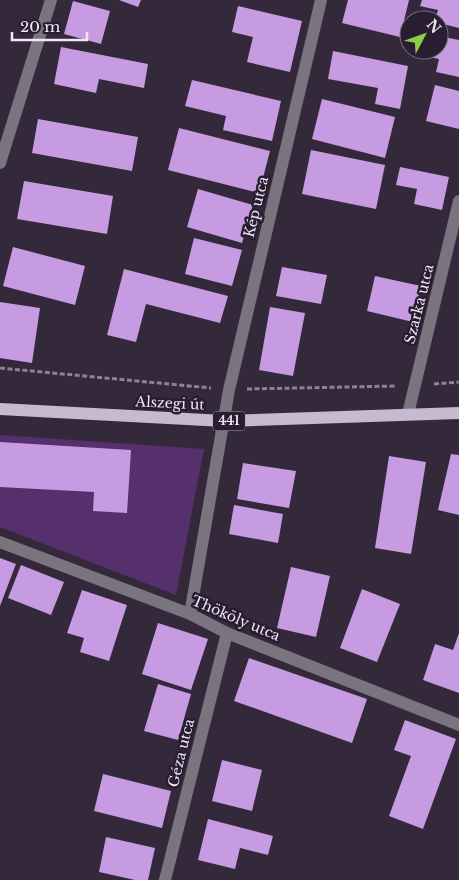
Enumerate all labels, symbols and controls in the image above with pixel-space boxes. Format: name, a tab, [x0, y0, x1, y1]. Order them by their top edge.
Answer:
scale bar	[12, 10, 88, 42]
north arrow	[399, 10, 449, 60]
text: N	[423, 16, 445, 37]
text: 20 m	[20, 17, 60, 36]
street label: Kép utca	[240, 174, 272, 239]
street label: Szarka utca	[400, 262, 438, 346]
street label: Alszegi út	[134, 392, 206, 414]
road number: 441	[213, 412, 245, 431]
street label: Thököly utca	[189, 591, 283, 645]
street label: Géza utca	[164, 717, 198, 789]

